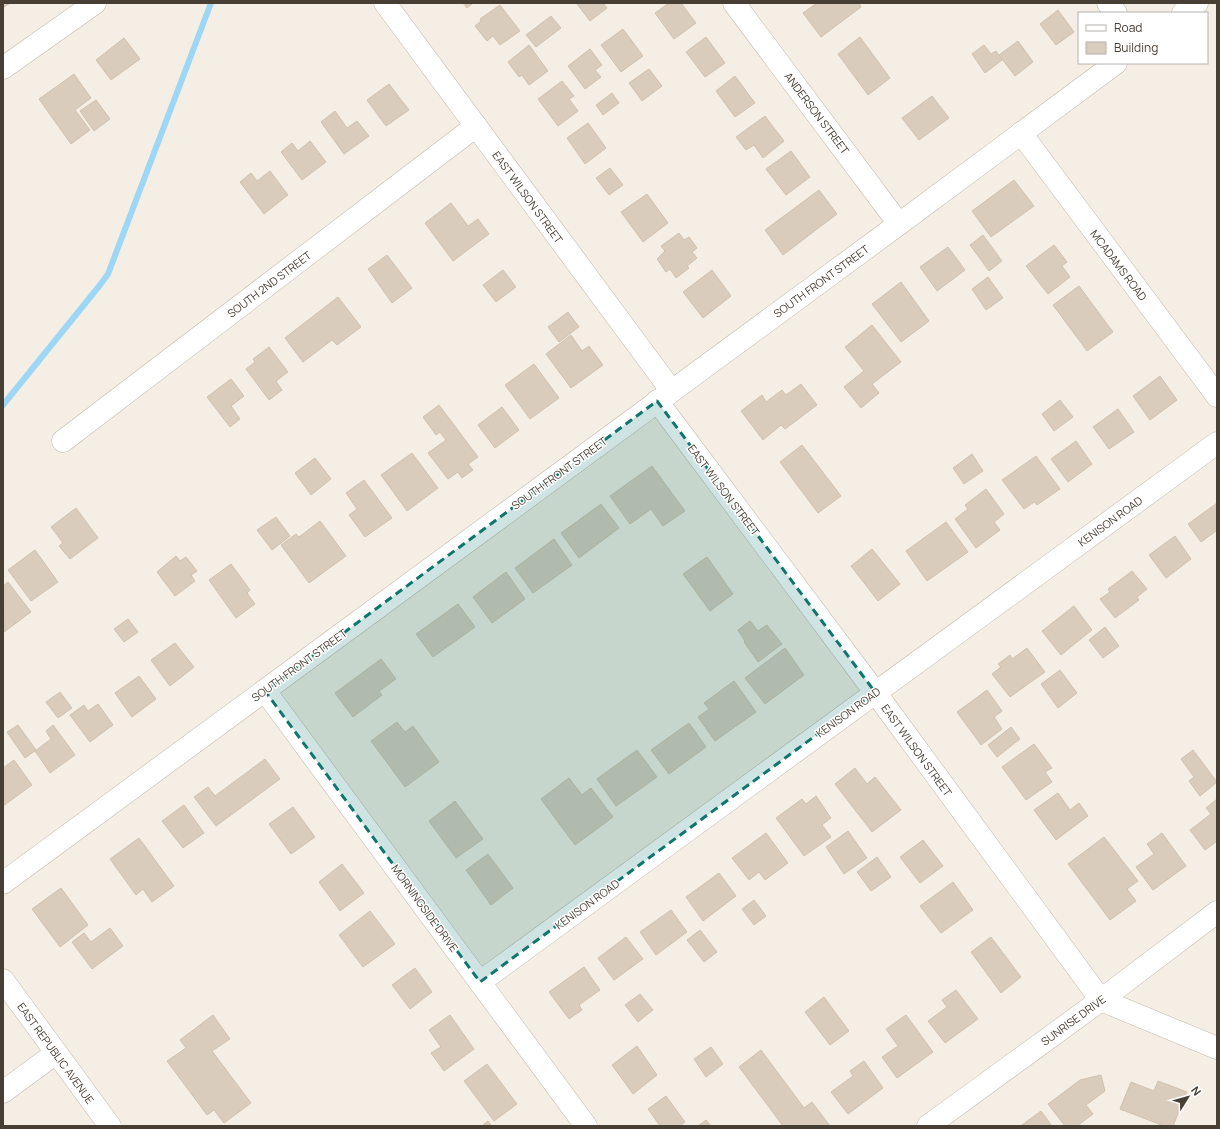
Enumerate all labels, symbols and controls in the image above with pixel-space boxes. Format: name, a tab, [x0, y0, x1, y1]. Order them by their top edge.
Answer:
legend	[1078, 12, 1208, 64]
text: Road	[1114, 19, 1142, 36]
text: Building	[1114, 39, 1158, 56]
street label: ANDERSON STREET	[781, 69, 853, 157]
street label: EAST WILSON STREET	[489, 148, 567, 246]
street label: MCADAMS ROAD	[1087, 226, 1151, 304]
street label: SOUTH FRONT STREET	[770, 241, 872, 321]
street label: SOUTH 2ND STREET	[224, 247, 314, 321]
street label: SOUTH FRONT STREET	[508, 433, 610, 513]
street label: EAST WILSON STREET	[685, 441, 764, 539]
street label: KENISON ROAD	[1075, 492, 1145, 550]
street label: SOUTH FRONT STREET	[248, 625, 350, 705]
street label: KENISON ROAD	[813, 683, 883, 741]
street label: EAST WILSON STREET	[878, 701, 956, 799]
street label: MORNINGSIDE DRIVE	[388, 861, 462, 955]
street label: KENISON ROAD	[552, 875, 622, 933]
street label: SUNRISE DRIVE	[1038, 991, 1108, 1049]
street label: EAST REPUBLIC AVENUE	[14, 999, 98, 1107]
north arrow	[1168, 1077, 1208, 1117]
text: N	[1188, 1083, 1205, 1098]

